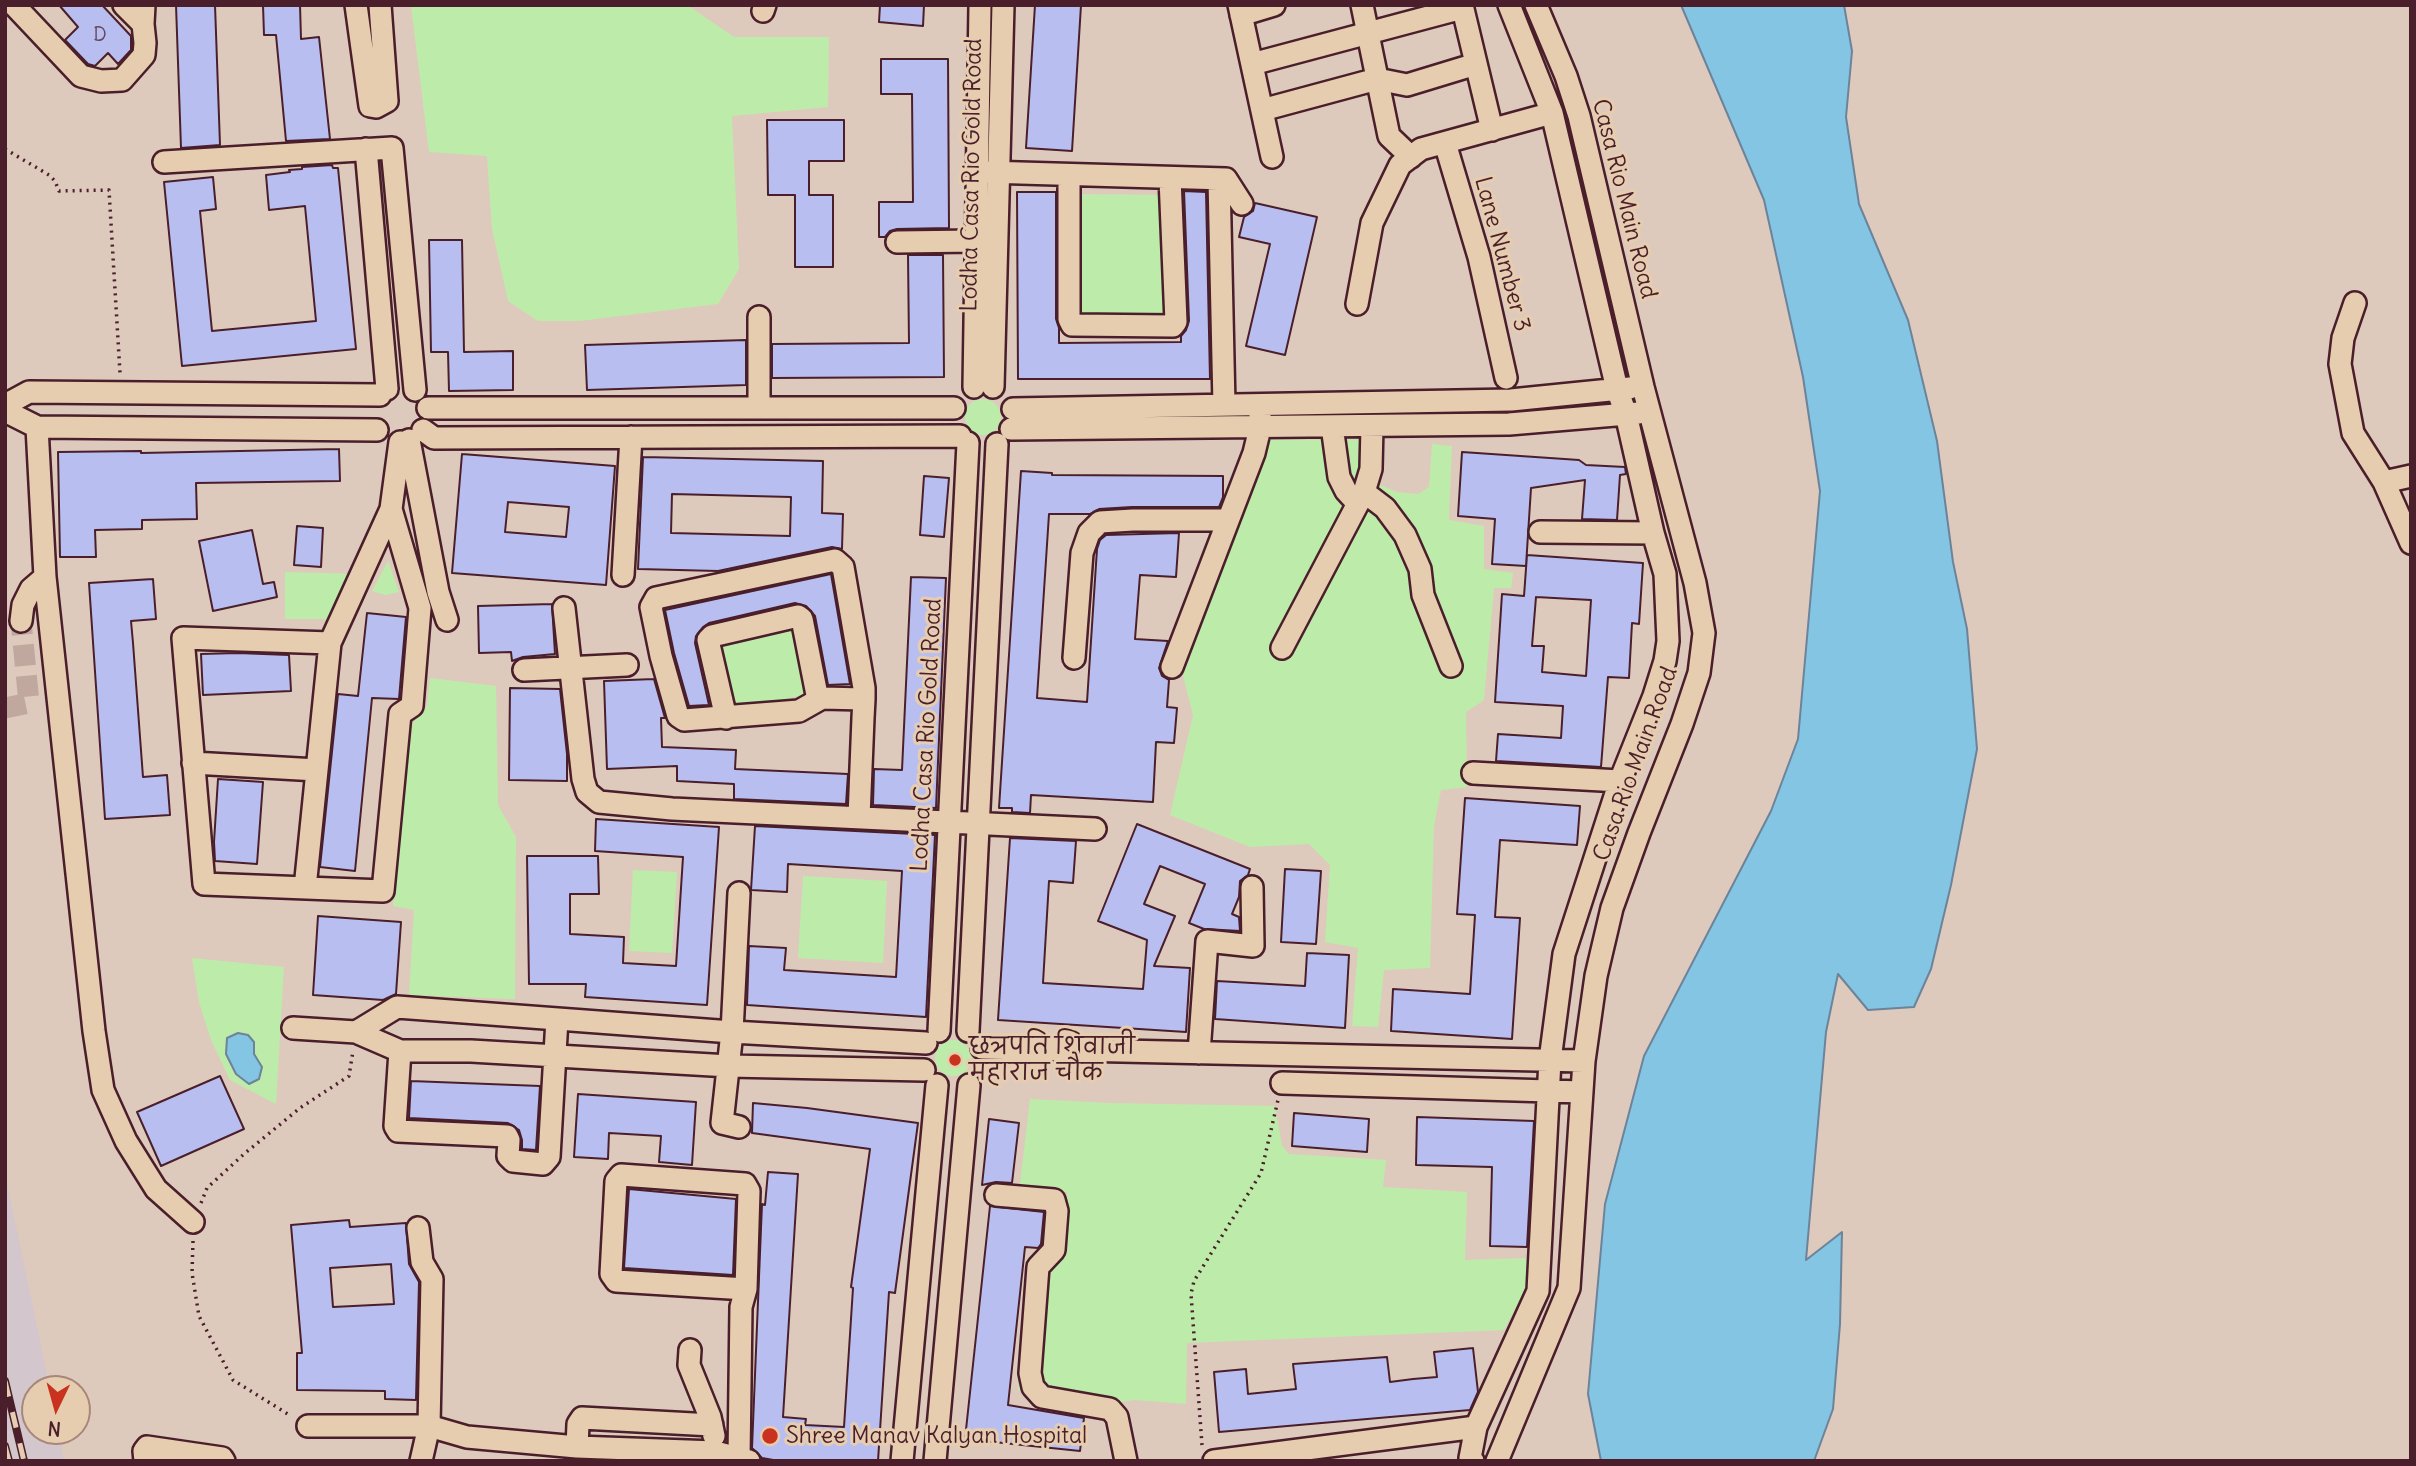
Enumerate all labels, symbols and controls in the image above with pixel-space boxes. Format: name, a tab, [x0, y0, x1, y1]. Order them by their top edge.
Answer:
house number: D	[93, 25, 107, 47]
street label: Lodha Casa Rio Gold Road	[956, 38, 988, 312]
street label: Casa Rio Main Road	[1586, 96, 1662, 302]
street label: Lane Number 3	[1468, 174, 1536, 334]
street label: Lodha Casa Rio Gold Road	[906, 598, 948, 872]
street label: Casa Rio Main Road	[1588, 663, 1684, 865]
place label: छत्रपति शिवाजी महाराज चौक	[969, 1033, 1135, 1087]
marker: छत्रपति शिवाजी महाराज चौक	[947, 1052, 963, 1068]
north arrow	[21, 1375, 91, 1445]
text: N	[47, 1416, 62, 1441]
place label: Shree Manav Kalyan Hospital	[786, 1422, 1087, 1450]
marker: Shree Manav Kalyan Hospital	[760, 1426, 780, 1446]

